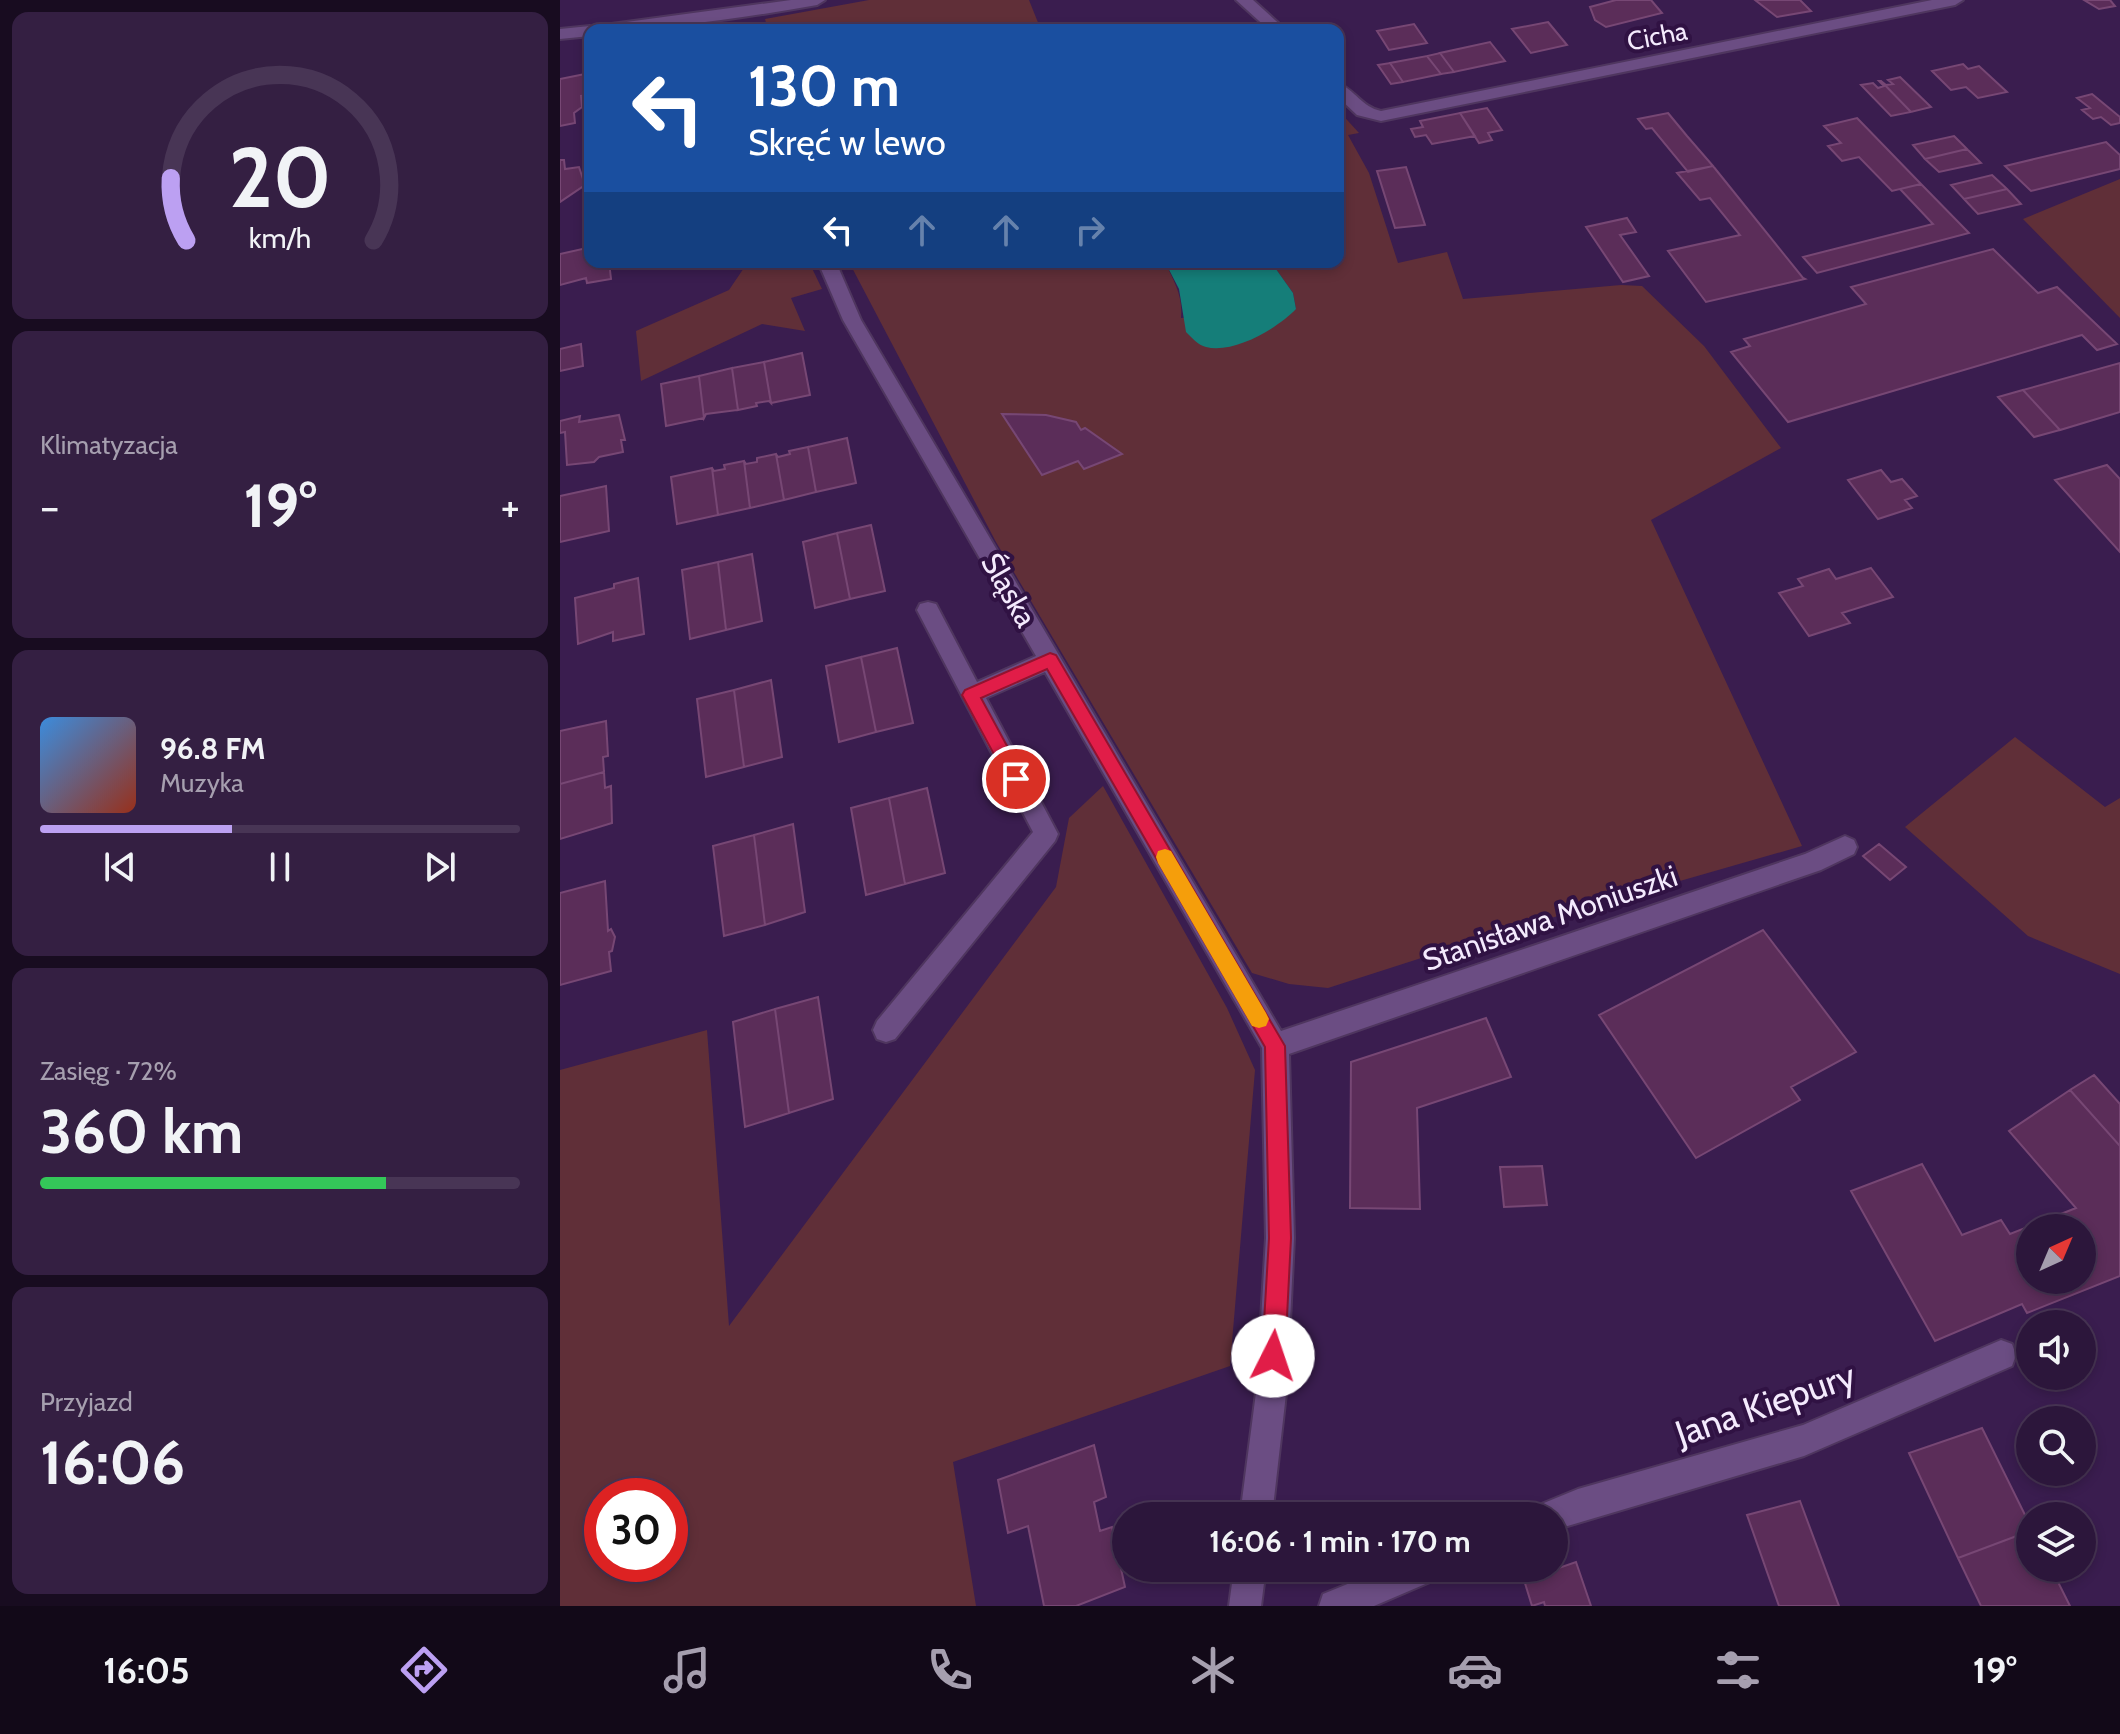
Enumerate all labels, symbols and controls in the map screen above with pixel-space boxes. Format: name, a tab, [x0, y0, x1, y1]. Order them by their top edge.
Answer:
street label: Cicha	[1624, 14, 1690, 57]
text: 130 m	[748, 52, 900, 120]
icon: left	[616, 56, 720, 160]
text: Skręć w lewo	[748, 120, 946, 164]
text: 20	[229, 127, 331, 228]
icon: left	[816, 208, 860, 252]
icon: ahead	[900, 208, 944, 252]
icon: ahead	[984, 208, 1028, 252]
icon: right	[1068, 208, 1112, 252]
text: km/h	[249, 221, 311, 256]
text: Klimatyzacja	[40, 429, 178, 461]
text: 19°	[243, 469, 317, 542]
text: −	[40, 480, 59, 533]
text: +	[501, 480, 520, 533]
street label: Śląska	[973, 546, 1045, 634]
text: 96.8 FM	[160, 730, 266, 767]
pin	[982, 745, 1050, 813]
icon: arrive	[994, 757, 1038, 801]
text: Muzyka	[160, 767, 244, 799]
icon: previous	[98, 845, 142, 889]
icon: pause	[258, 845, 302, 889]
icon: next	[418, 845, 462, 889]
street label: Stanisława Moniuszki	[1418, 857, 1682, 979]
text: Zasięg · 72%	[40, 1055, 177, 1087]
text: 360 km	[40, 1095, 243, 1168]
north arrow	[2016, 1214, 2096, 1294]
map controls	[2016, 1214, 2096, 1582]
button: sound	[2016, 1310, 2096, 1390]
position arrow	[1231, 1314, 1315, 1398]
street label: Jana Kiepury	[1668, 1353, 1861, 1456]
text: Przyjazd	[40, 1386, 133, 1418]
button: search	[2016, 1406, 2096, 1486]
text: 16:06	[40, 1426, 185, 1499]
speed limit sign: 30	[584, 1478, 688, 1582]
button: layers	[2016, 1502, 2096, 1582]
text: 16:06 · 1 min · 170 m	[1209, 1523, 1471, 1560]
icon: directions	[396, 1642, 452, 1698]
icon: music	[659, 1642, 715, 1698]
icon: phone	[922, 1642, 978, 1698]
icon: climate	[1185, 1642, 1241, 1698]
icon: car	[1447, 1642, 1503, 1698]
icon: filters	[1710, 1642, 1766, 1698]
text: 16:05	[103, 1648, 190, 1692]
text: 19°	[1973, 1648, 2017, 1692]

